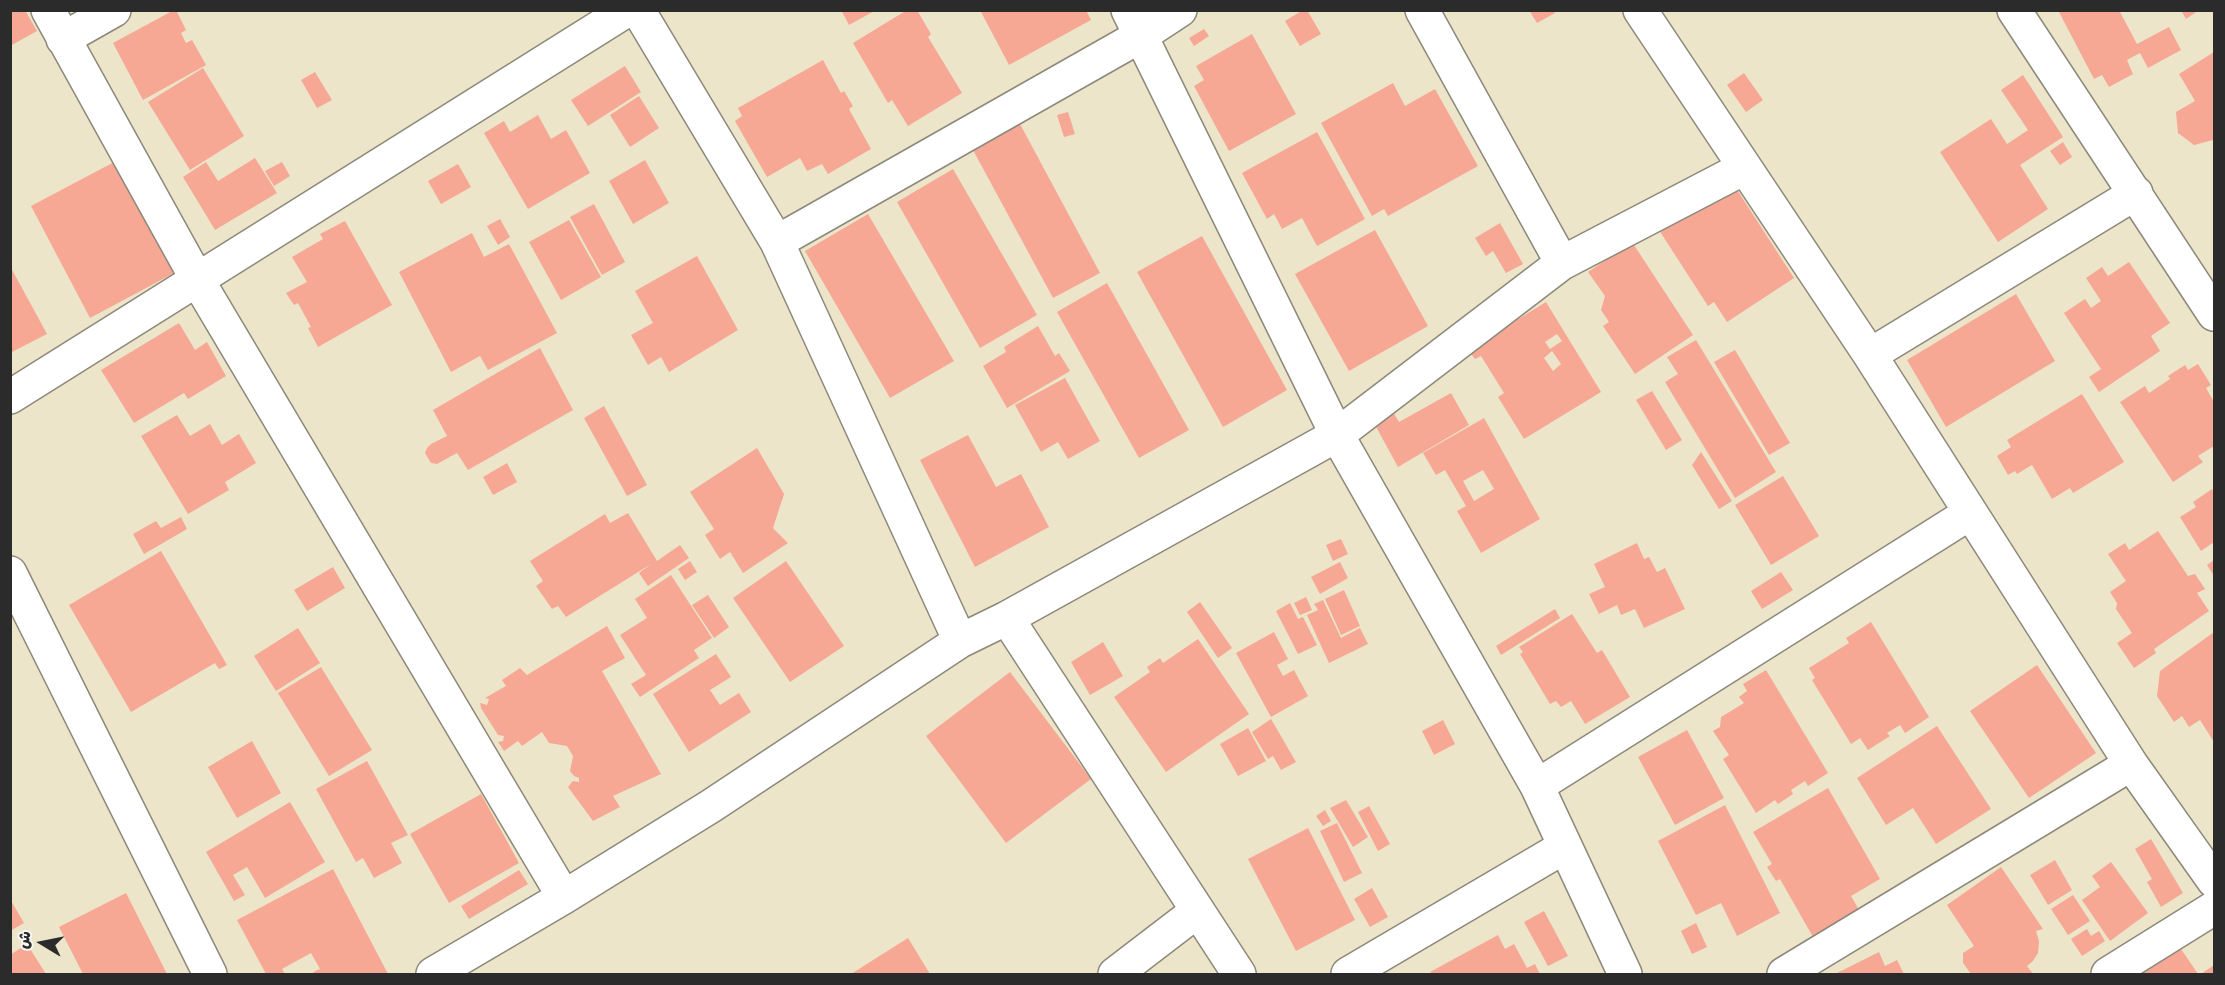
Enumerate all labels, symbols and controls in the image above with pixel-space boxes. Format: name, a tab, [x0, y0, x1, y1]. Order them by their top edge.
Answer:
north arrow	[12, 913, 72, 973]
text: ش	[13, 929, 35, 950]

